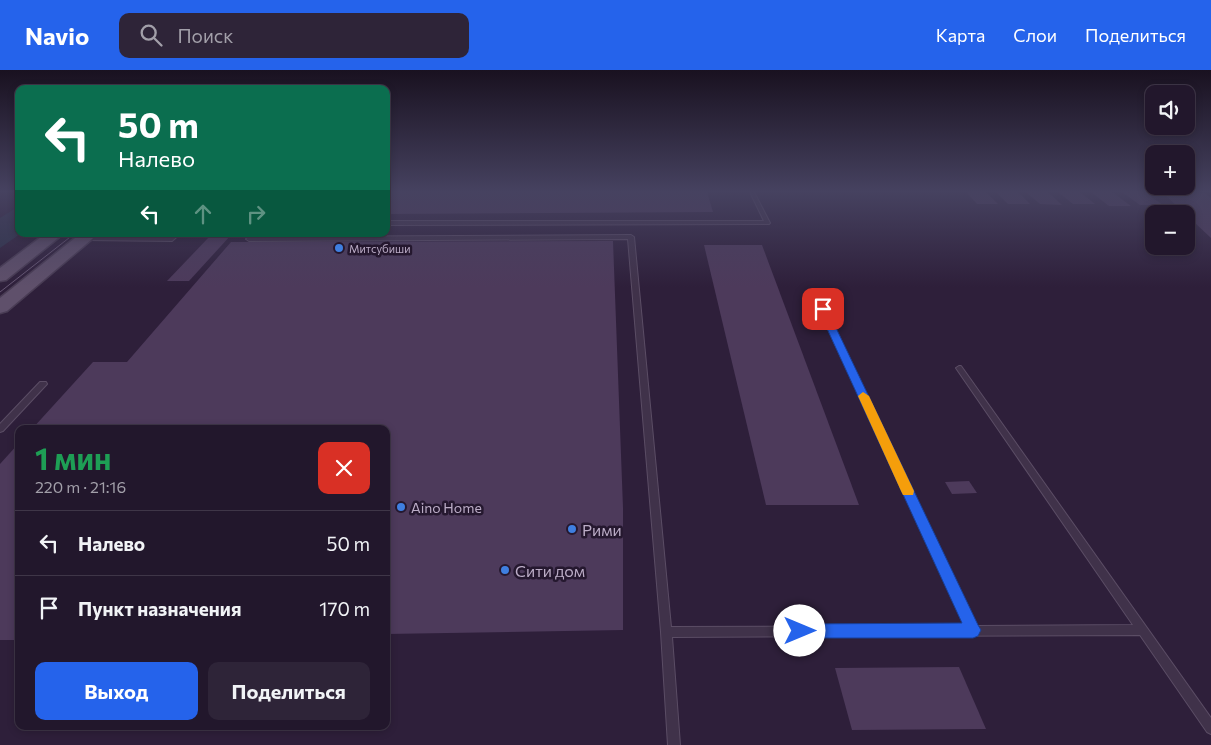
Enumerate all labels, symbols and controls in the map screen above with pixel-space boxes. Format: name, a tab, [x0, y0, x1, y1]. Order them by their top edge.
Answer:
search box	[119, 13, 469, 58]
text: Navio	[25, 21, 89, 50]
icon: search	[137, 21, 165, 49]
text: Поиск	[177, 24, 233, 47]
text: Карта	[936, 24, 985, 46]
text: Слои	[1013, 24, 1057, 46]
text: Поделиться	[1085, 24, 1186, 46]
map controls	[1145, 85, 1195, 255]
button: sound	[1145, 85, 1195, 135]
text: 50 m	[118, 102, 199, 145]
icon: left	[35, 105, 100, 170]
text: Налево	[118, 145, 195, 172]
button: +	[1145, 145, 1195, 195]
icon: left	[136, 200, 164, 228]
icon: ahead	[189, 200, 217, 228]
icon: right	[242, 200, 270, 228]
button: −	[1145, 205, 1195, 255]
marker: Митсубиши	[333, 242, 345, 254]
place label: Митсубиши	[349, 242, 411, 255]
pin	[802, 288, 844, 330]
icon: arrive	[809, 295, 837, 323]
text: 1 мин	[35, 439, 111, 476]
button: close	[318, 442, 370, 494]
text: 220 m · 21:16	[35, 477, 126, 496]
place label: Aino Home	[411, 499, 482, 516]
marker: Aino Home	[395, 501, 407, 513]
place label: Рими	[582, 520, 622, 539]
marker: Рими	[566, 523, 578, 535]
icon: left	[35, 529, 63, 557]
text: Налево	[78, 532, 145, 555]
text: 50 m	[326, 532, 370, 555]
place label: Сити дом	[515, 561, 585, 580]
marker: Сити дом	[499, 564, 511, 576]
icon: arrive	[35, 594, 63, 622]
text: Пункт назначения	[78, 597, 241, 620]
text: 170 m	[319, 597, 370, 620]
position arrow	[773, 604, 825, 656]
button: Выход	[35, 662, 198, 720]
button: Поделиться	[208, 662, 370, 720]

